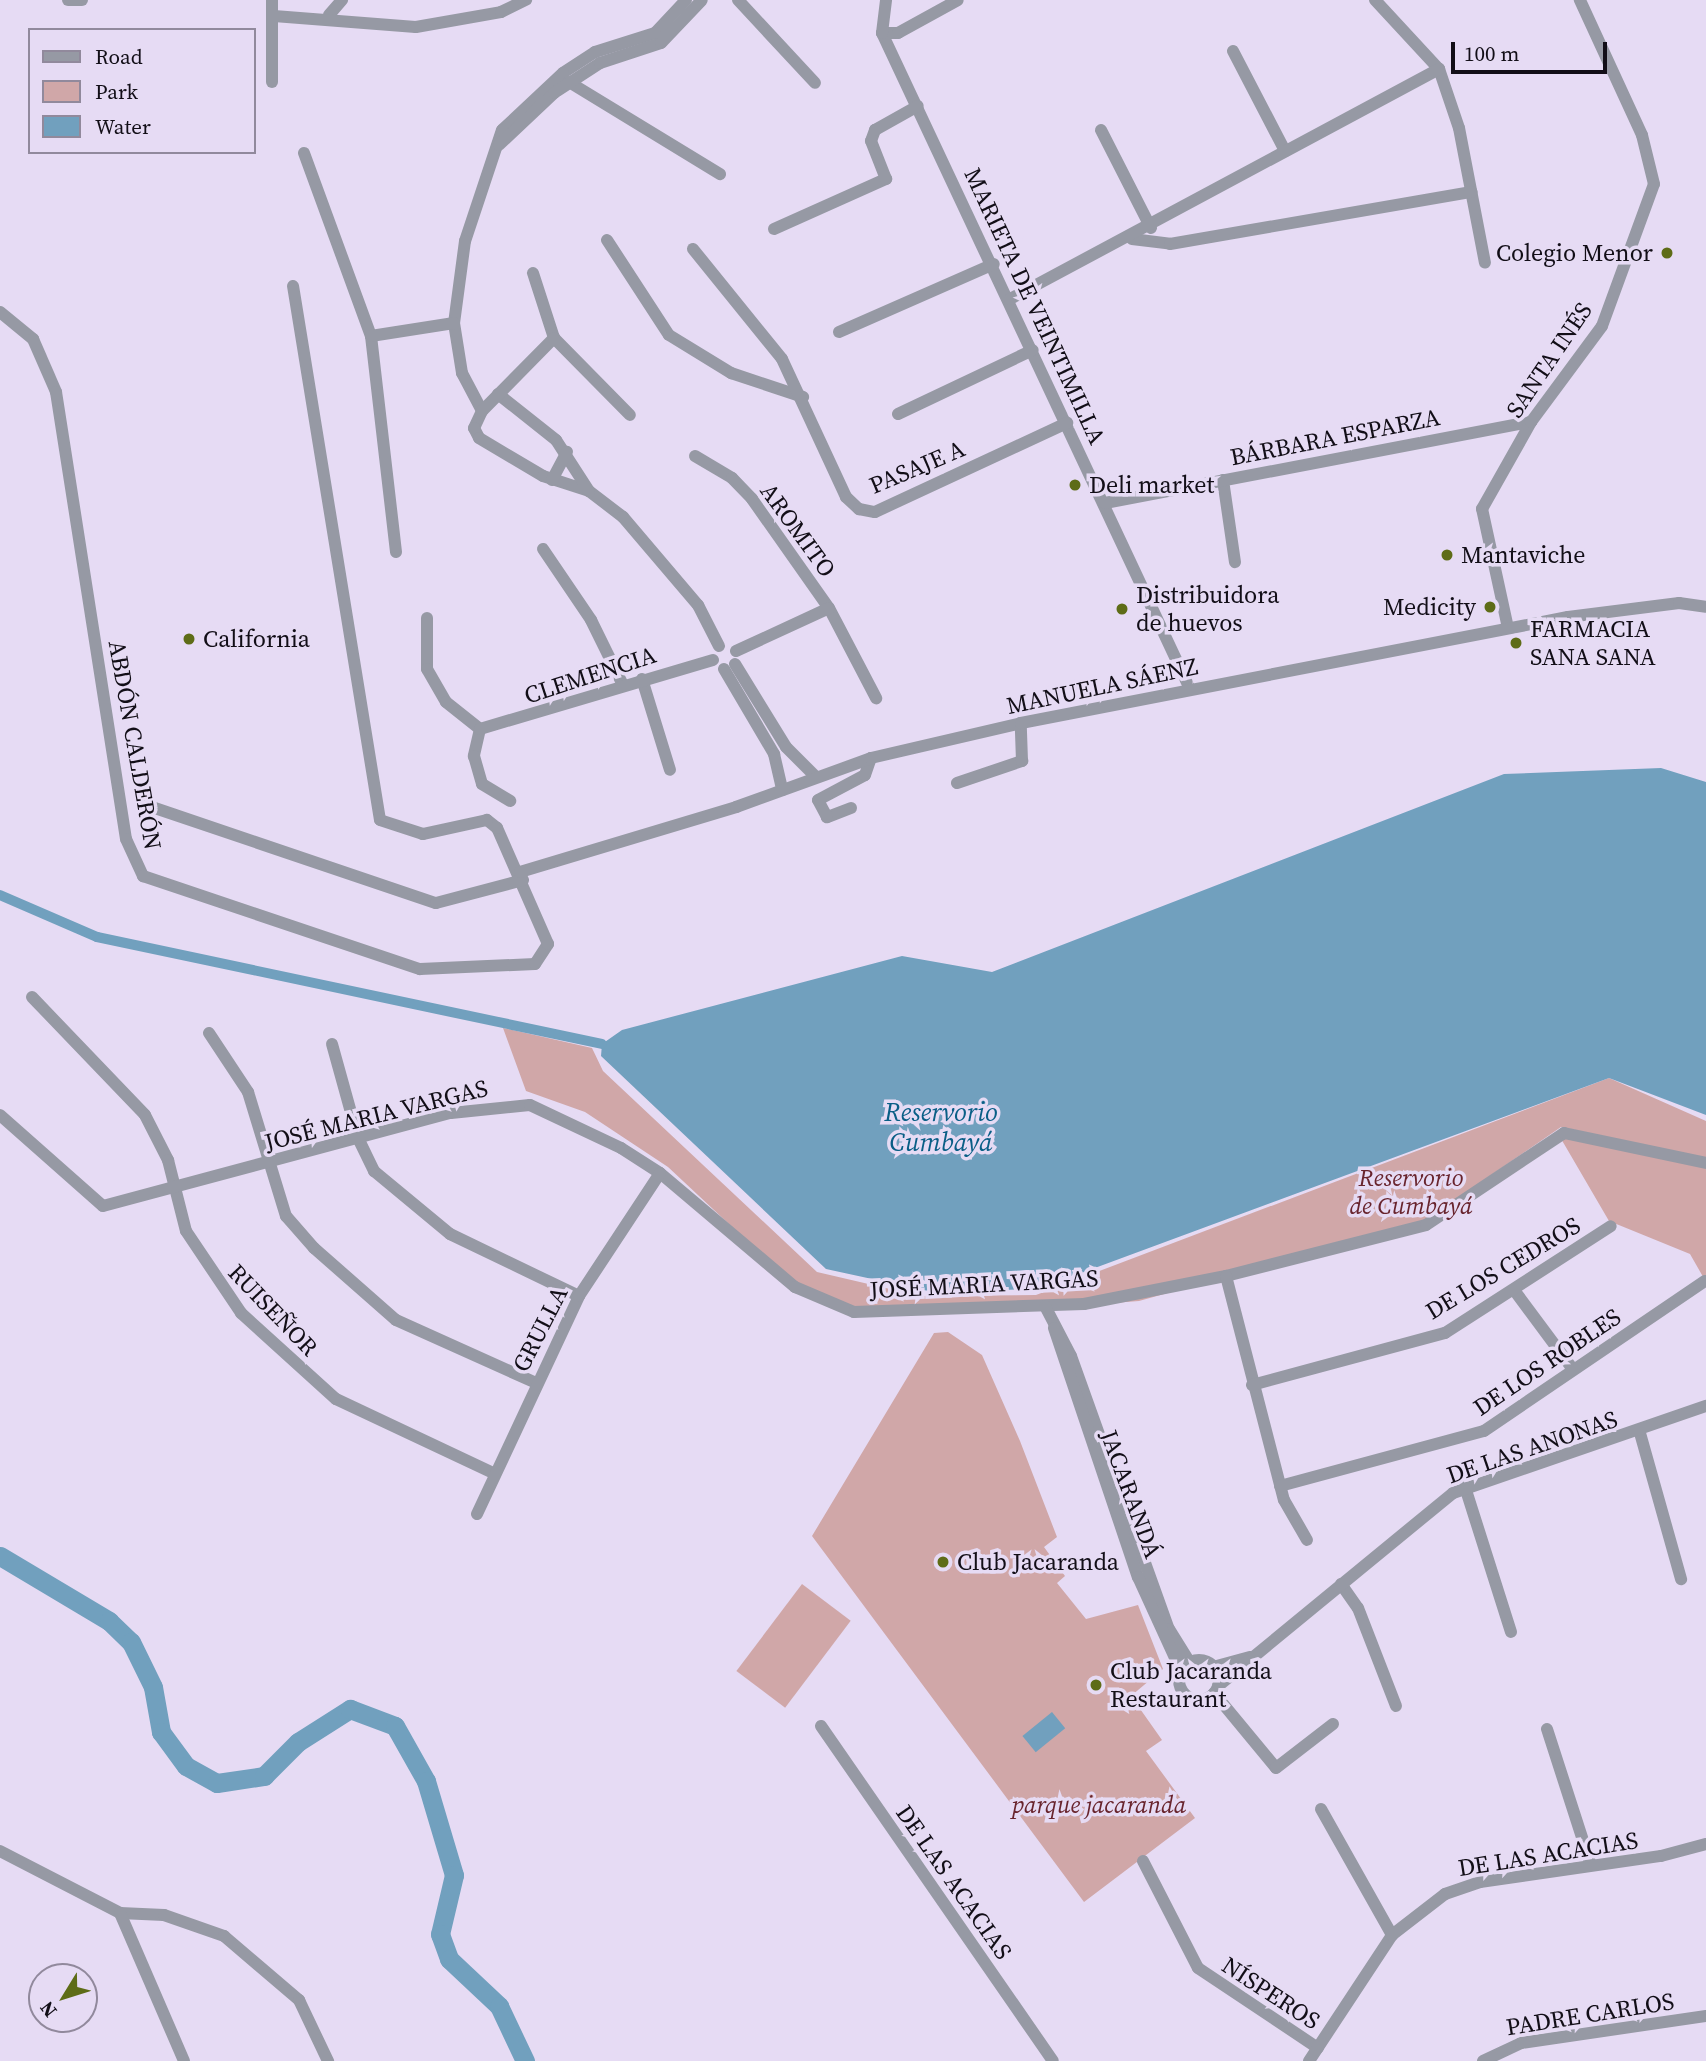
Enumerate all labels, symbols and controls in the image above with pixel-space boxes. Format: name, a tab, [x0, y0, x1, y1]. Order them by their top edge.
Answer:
legend	[28, 28, 256, 154]
scale bar	[1454, 28, 1610, 72]
text: 100 m	[1464, 39, 1519, 68]
text: Road	[95, 42, 143, 71]
text: Park	[95, 77, 138, 106]
text: Water	[95, 112, 151, 141]
street label: MARIETA DE VEINTIMILLA	[958, 163, 1112, 449]
place label: Colegio Menor	[1496, 239, 1653, 267]
marker: Colegio Menor	[1659, 245, 1675, 261]
street label: SANTA INÉS	[1500, 297, 1598, 423]
street label: BÁRBARA ESPARZA	[1228, 403, 1442, 471]
street label: PASAJE A	[865, 434, 969, 500]
place label: Deli market	[1089, 471, 1214, 499]
street label: AROMITO	[754, 477, 842, 583]
marker: Deli market	[1067, 477, 1083, 493]
place label: Mantaviche	[1461, 541, 1586, 569]
marker: Mantaviche	[1439, 547, 1455, 563]
place label: Distribuidora de huevos	[1136, 581, 1279, 637]
place label: Medicity	[1383, 593, 1476, 621]
marker: Medicity	[1482, 599, 1498, 615]
marker: Distribuidora de huevos	[1114, 601, 1130, 617]
place label: FARMACIA SANA SANA	[1530, 615, 1656, 671]
place label: California	[203, 625, 310, 653]
marker: California	[181, 631, 197, 647]
marker: FARMACIA SANA SANA	[1508, 635, 1524, 651]
street label: ABDÓN CALDERÓN	[102, 638, 168, 852]
street label: CLEMENCIA	[521, 640, 659, 710]
street label: MANUELA SÁENZ	[1004, 652, 1200, 720]
street label: JOSÉ MARIA VARGAS	[261, 1073, 491, 1157]
water label: Reservorio Cumbayá	[884, 1097, 998, 1158]
park label: Reservorio de Cumbayá	[1349, 1164, 1473, 1220]
street label: DE LOS CEDROS	[1420, 1210, 1586, 1326]
street label: RUISEÑOR	[222, 1258, 324, 1362]
street label: JOSÉ MARIA VARGAS	[869, 1264, 1099, 1304]
street label: GRULLA	[506, 1281, 574, 1377]
street label: DE LOS ROBLES	[1468, 1302, 1626, 1422]
street label: DE LAS ANONAS	[1443, 1404, 1621, 1490]
street label: JACARANDÁ	[1094, 1426, 1168, 1562]
place label: Club Jacaranda	[957, 1548, 1119, 1576]
marker: Club Jacaranda	[935, 1554, 951, 1570]
place label: Club Jacaranda Restaurant	[1110, 1657, 1272, 1713]
marker: Club Jacaranda Restaurant	[1088, 1677, 1104, 1693]
park label: parque jacaranda	[1012, 1791, 1186, 1819]
street label: DE LAS ACACIAS	[890, 1799, 1018, 1965]
street label: DE LAS ACACIAS	[1456, 1826, 1640, 1882]
street label: NÍSPEROS	[1217, 1951, 1325, 2035]
north arrow	[28, 1963, 98, 2033]
street label: PADRE CARLOS	[1504, 1986, 1676, 2042]
text: N	[34, 1996, 63, 2023]

